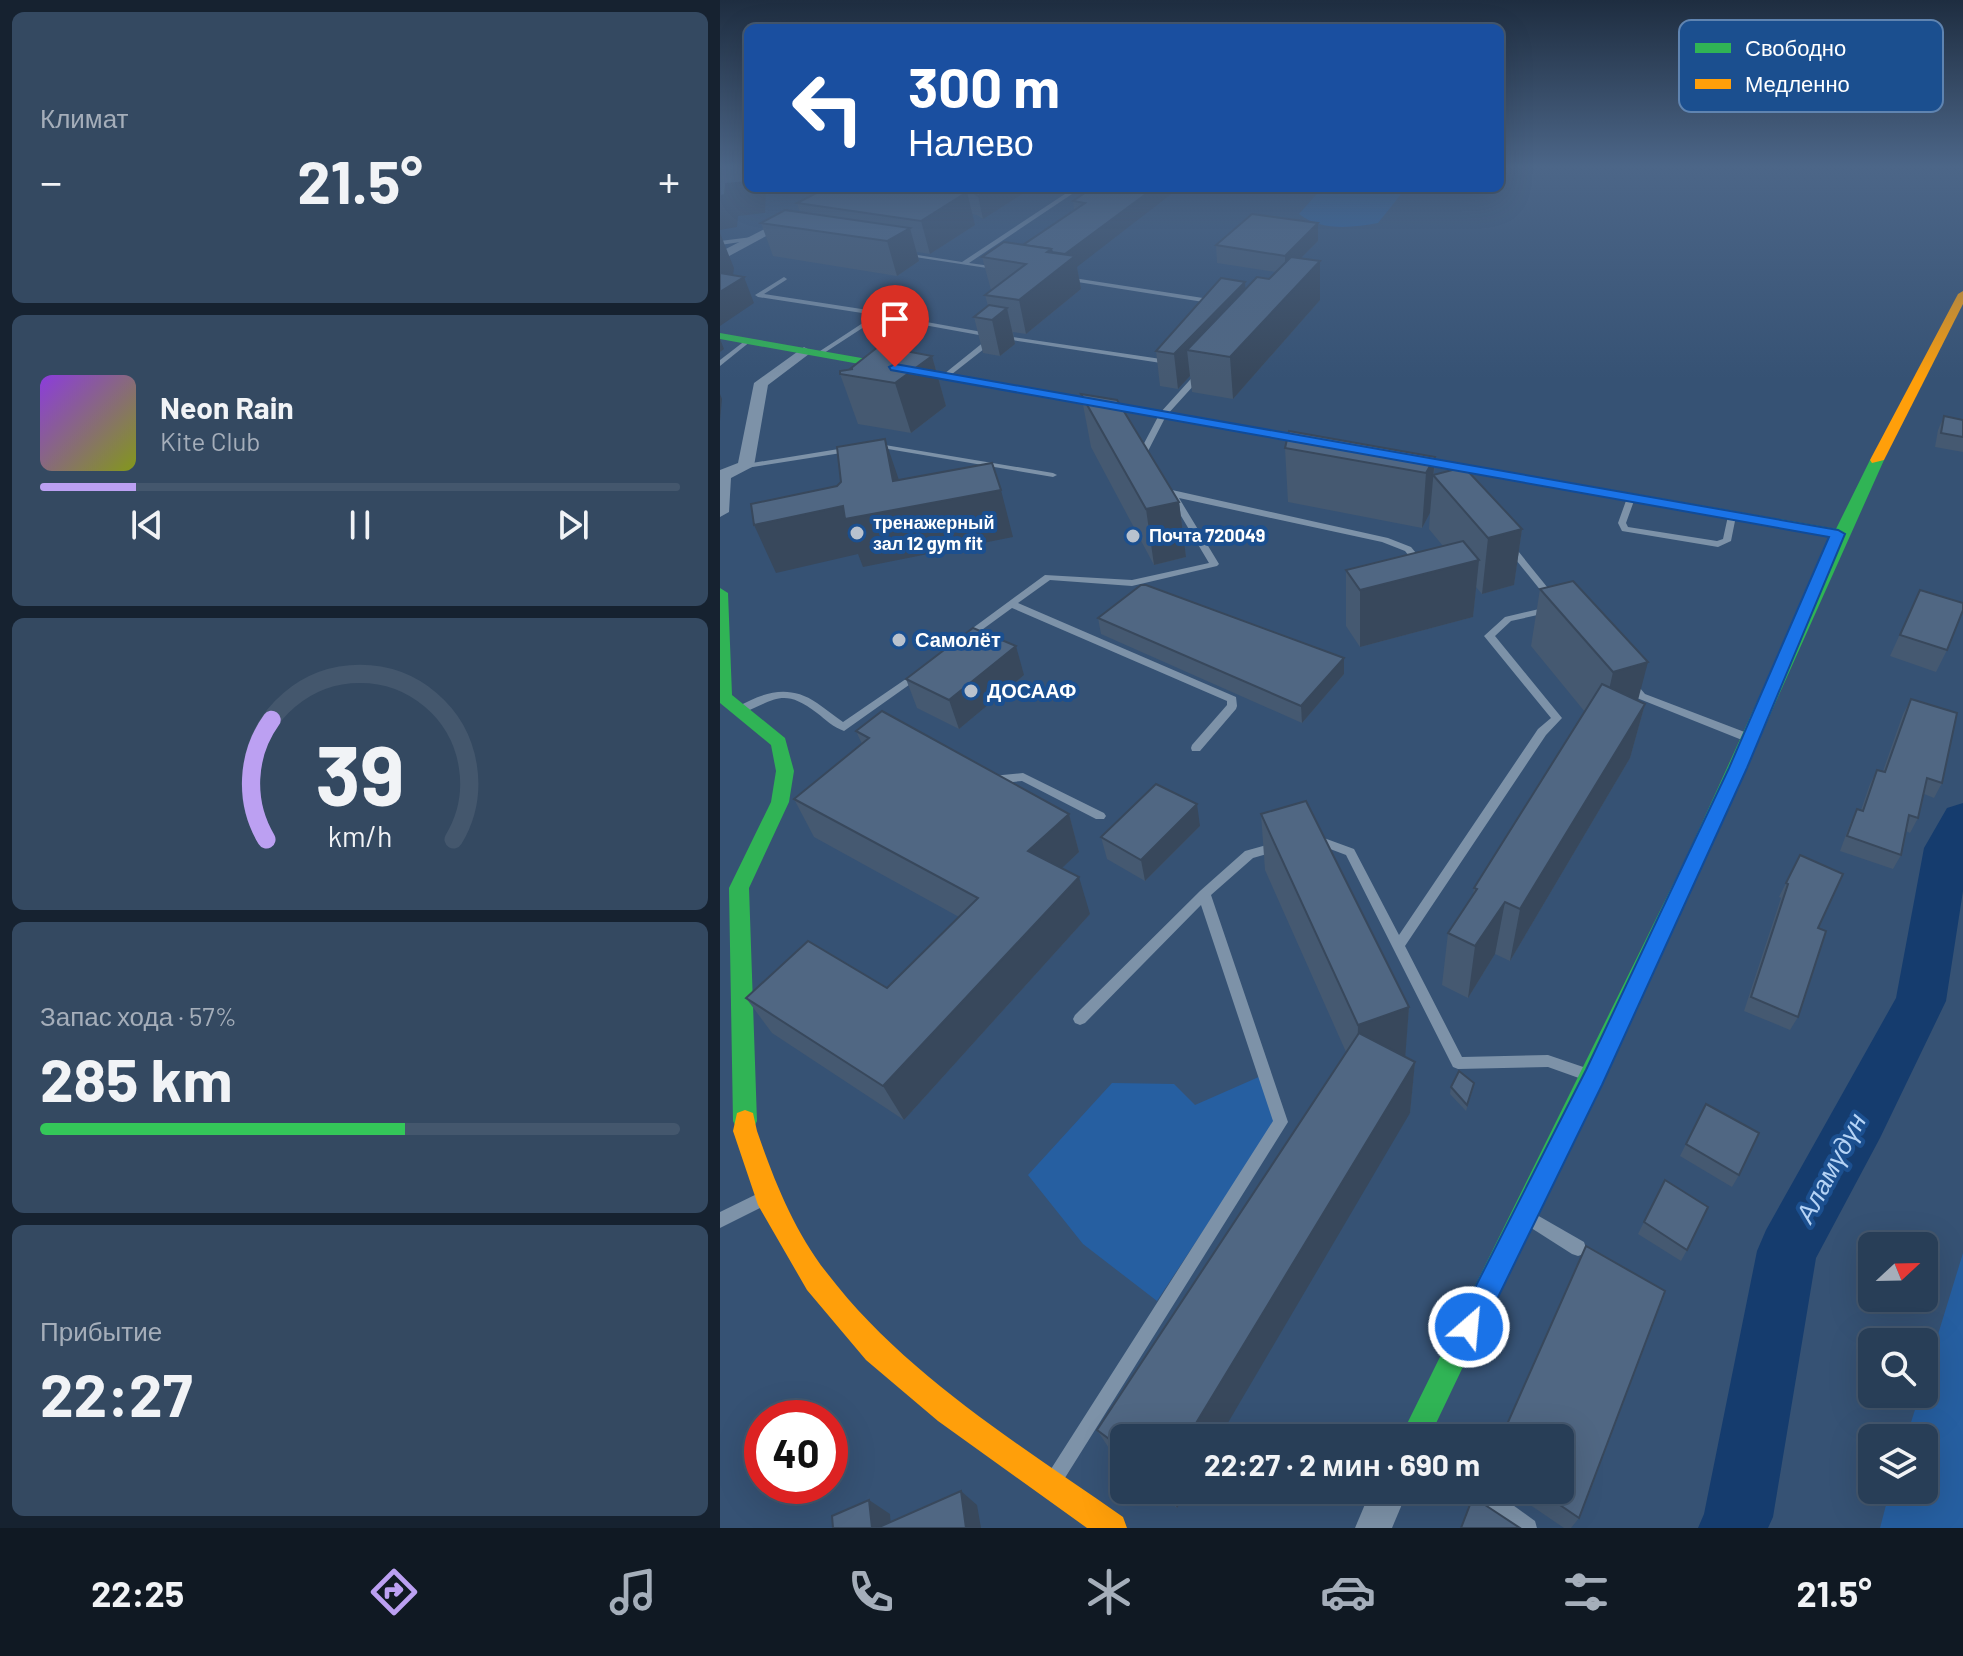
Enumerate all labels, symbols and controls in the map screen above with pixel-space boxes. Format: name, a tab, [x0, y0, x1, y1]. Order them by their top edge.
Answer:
legend	[1679, 20, 1943, 112]
text: Свободно	[1745, 34, 1846, 61]
text: 300 m	[908, 52, 1060, 119]
icon: left	[776, 56, 880, 160]
text: Медленно	[1745, 70, 1850, 97]
text: Климат	[40, 102, 129, 133]
text: Налево	[908, 120, 1034, 163]
text: 21.5°	[297, 144, 423, 216]
text: −	[40, 154, 62, 207]
text: +	[658, 154, 680, 207]
pin	[861, 285, 929, 367]
icon: arrive	[873, 297, 917, 341]
text: Neon Rain	[160, 389, 294, 425]
text: Kite Club	[160, 425, 261, 456]
icon: previous	[125, 503, 169, 547]
icon: pause	[338, 503, 382, 547]
icon: next	[551, 503, 595, 547]
place label: тренажерный зал 12 gym fit	[873, 511, 995, 554]
marker: тренажерный зал 12 gym fit	[848, 524, 866, 542]
place label: Почта 720049	[1149, 524, 1265, 546]
marker: Почта 720049	[1124, 527, 1142, 545]
place label: Самолёт	[915, 627, 1001, 651]
marker: Самолёт	[890, 631, 908, 649]
place label: ДОСААФ	[987, 678, 1076, 702]
marker: ДОСААФ	[962, 682, 980, 700]
text: 39	[315, 723, 405, 823]
text: km/h	[328, 818, 392, 853]
text: Запас хода · 57%	[40, 1000, 237, 1031]
text: 285 km	[40, 1042, 232, 1114]
water label: Аламүдүн	[1787, 1107, 1871, 1229]
north arrow	[1858, 1232, 1938, 1312]
map controls	[1858, 1232, 1938, 1504]
position arrow	[1427, 1285, 1511, 1369]
text: Прибытие	[40, 1315, 162, 1346]
button: search	[1858, 1328, 1938, 1408]
text: 22:27	[40, 1357, 192, 1429]
speed limit sign: 40	[744, 1400, 848, 1504]
button: layers	[1858, 1424, 1938, 1504]
text: 22:27 · 2 мин · 690 m	[1204, 1446, 1480, 1482]
icon: directions	[366, 1564, 422, 1620]
icon: music	[605, 1564, 661, 1620]
icon: phone	[843, 1564, 899, 1620]
icon: climate	[1081, 1564, 1137, 1620]
icon: car	[1320, 1564, 1376, 1620]
icon: filters	[1558, 1564, 1614, 1620]
text: 22:25	[91, 1571, 184, 1614]
text: 21.5°	[1796, 1571, 1872, 1614]

